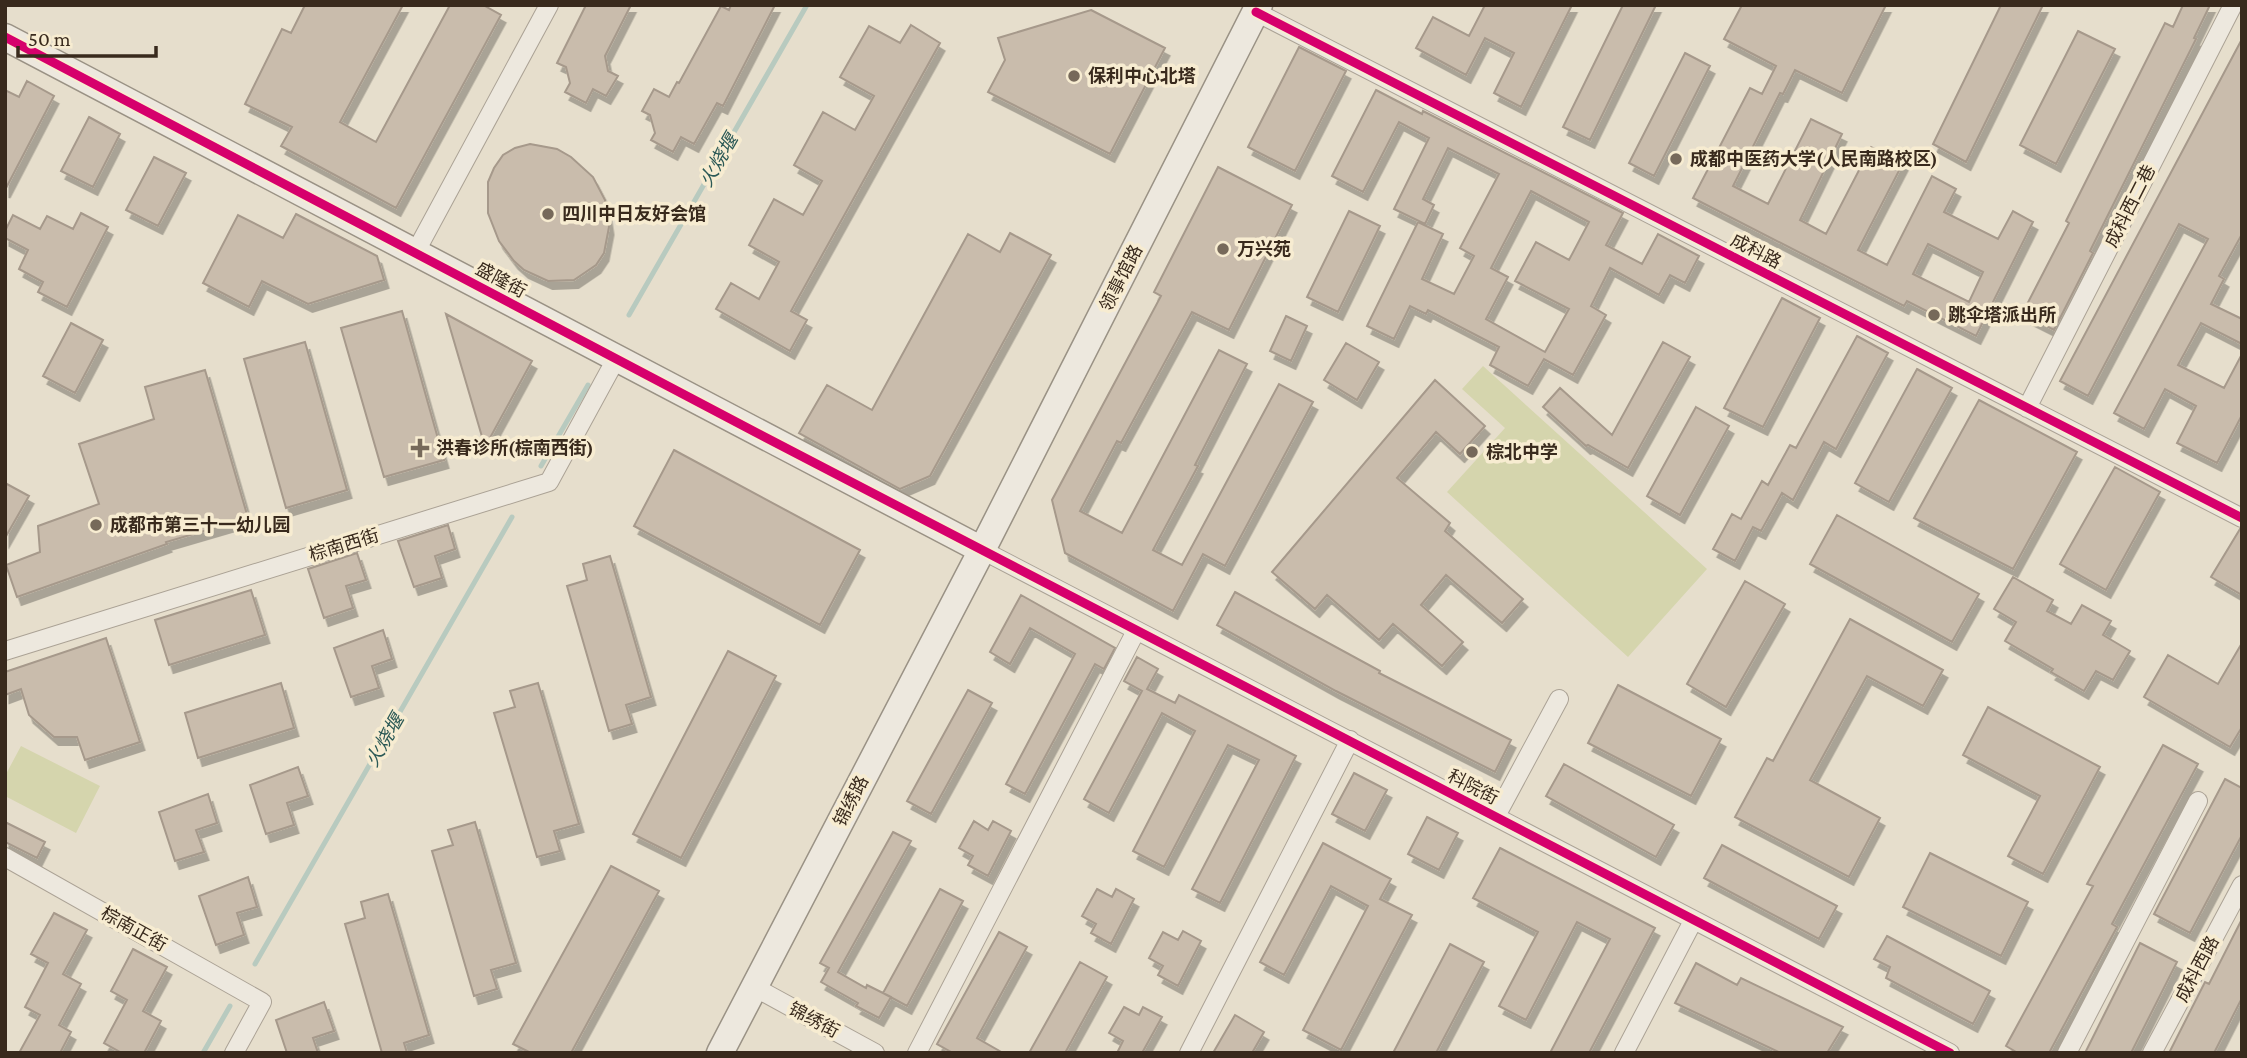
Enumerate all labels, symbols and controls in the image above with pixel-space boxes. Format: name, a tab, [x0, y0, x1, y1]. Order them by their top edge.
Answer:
scale bar	[18, 14, 156, 58]
text: 50 m	[28, 27, 71, 51]
place label: 保利中心北塔	[1088, 66, 1196, 86]
marker: 保利中心北塔	[1066, 68, 1082, 84]
water label: 火烧堰	[695, 128, 743, 190]
place label: 成都中医药大学(人民南路校区)	[1690, 149, 1938, 170]
marker: 成都中医药大学(人民南路校区)	[1668, 151, 1684, 167]
street label: 成科西二巷	[2101, 161, 2159, 251]
place label: 四川中日友好会馆	[562, 204, 706, 224]
marker: 四川中日友好会馆	[540, 206, 556, 222]
street label: 成科路	[1727, 230, 1785, 272]
place label: 万兴苑	[1237, 239, 1291, 259]
street label: 领事馆路	[1096, 241, 1146, 315]
marker: 万兴苑	[1215, 241, 1231, 257]
street label: 盛隆街	[472, 258, 530, 302]
place label: 跳伞塔派出所	[1948, 305, 2056, 325]
marker: 跳伞塔派出所	[1926, 307, 1942, 323]
marker: 洪春诊所(棕南西街)	[410, 438, 430, 458]
place label: 洪春诊所(棕南西街)	[436, 438, 594, 459]
place label: 棕北中学	[1486, 442, 1558, 462]
marker: 棕北中学	[1464, 444, 1480, 460]
place label: 成都市第三十一幼儿园	[110, 515, 290, 535]
marker: 成都市第三十一幼儿园	[88, 517, 104, 533]
street label: 棕南西街	[307, 525, 381, 565]
water label: 火烧堰	[361, 708, 409, 770]
street label: 科院街	[1444, 766, 1502, 808]
street label: 锦绣路	[830, 772, 872, 830]
street label: 棕南正街	[98, 903, 170, 955]
street label: 成科西路	[2171, 933, 2223, 1005]
street label: 锦绣街	[785, 998, 843, 1042]

